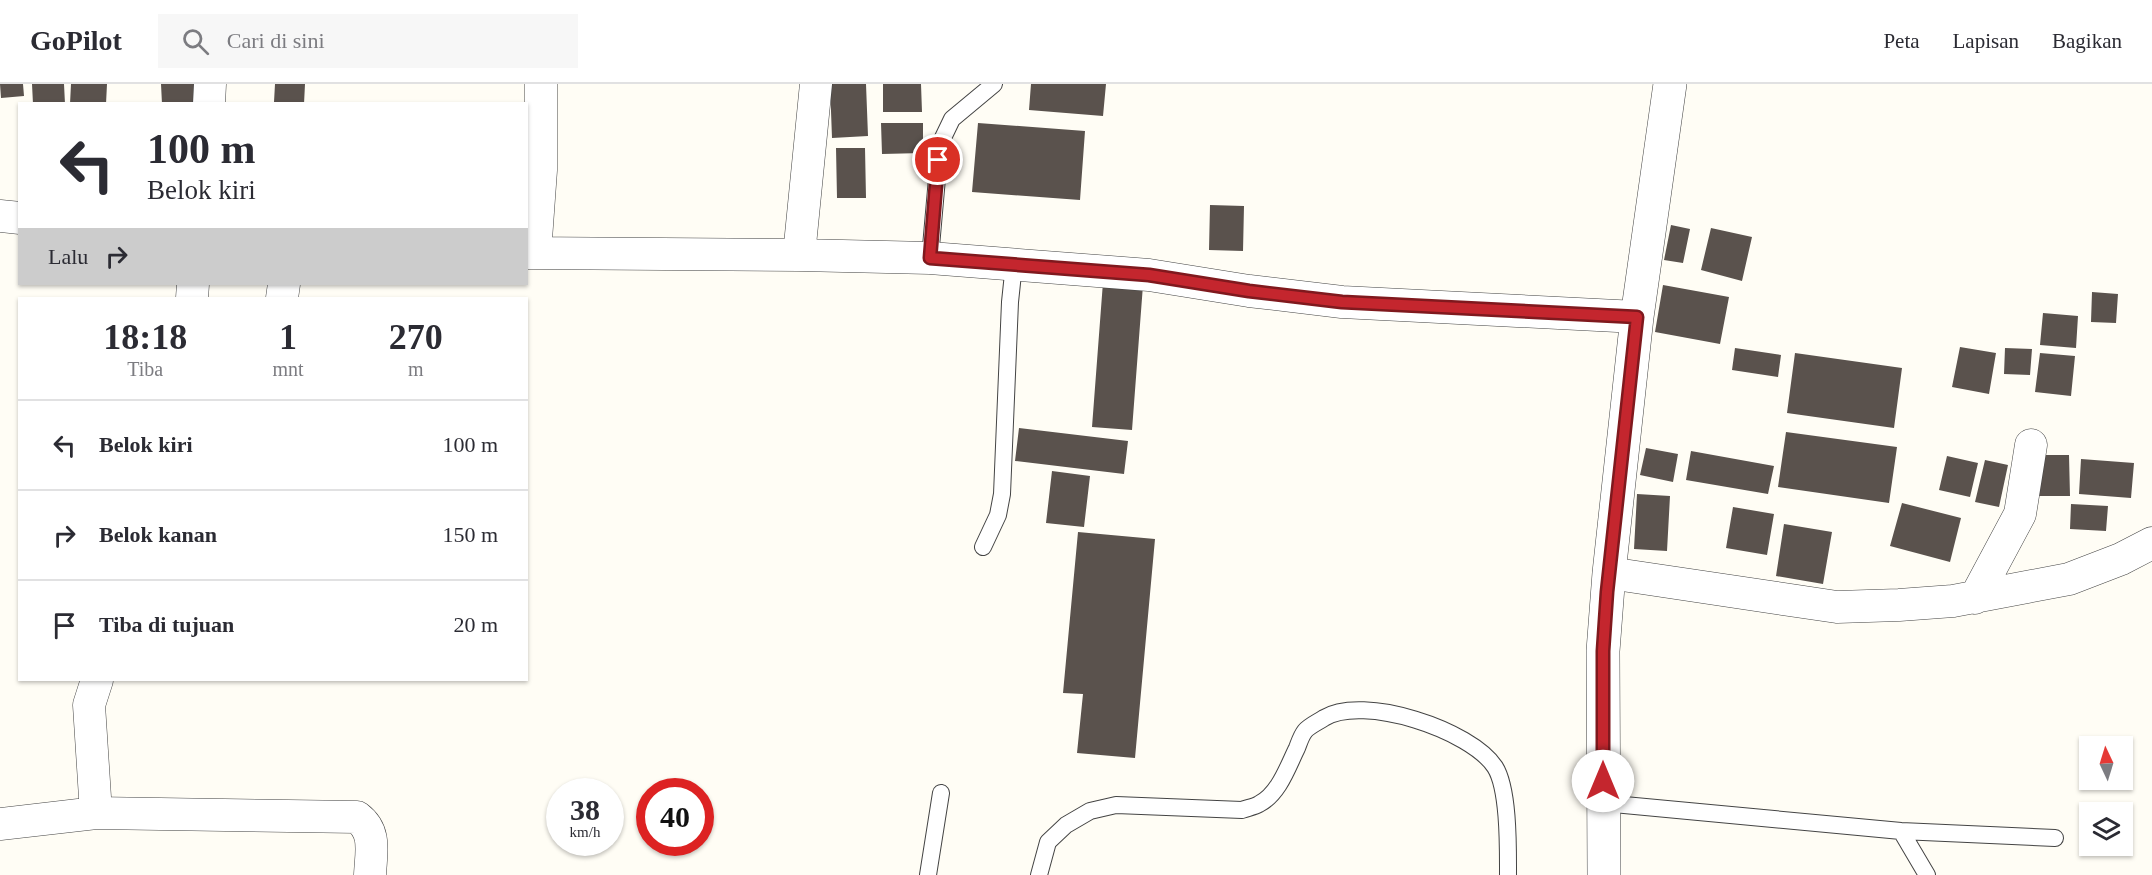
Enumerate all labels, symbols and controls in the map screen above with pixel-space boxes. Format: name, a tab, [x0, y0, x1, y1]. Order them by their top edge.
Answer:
search box	[158, 14, 578, 68]
text: GoPilot	[30, 25, 122, 56]
icon: search	[179, 25, 212, 58]
text: Cari di sini	[227, 28, 325, 53]
text: Peta	[1883, 29, 1920, 53]
text: Lapisan	[1953, 29, 2019, 53]
text: Bagikan	[2052, 29, 2122, 53]
icon: left	[48, 126, 126, 204]
text: 100 m	[147, 126, 256, 172]
pin	[912, 134, 963, 185]
icon: arrive	[921, 143, 954, 176]
text: Belok kiri	[147, 175, 256, 205]
icon: right	[100, 240, 133, 273]
text: Lalu	[48, 244, 88, 269]
text: 18:18	[103, 317, 187, 357]
text: 1	[279, 317, 297, 357]
text: 270	[389, 317, 443, 357]
text: Tiba	[127, 358, 163, 380]
text: mnt	[272, 358, 304, 380]
text: m	[408, 358, 424, 380]
icon: left	[48, 429, 81, 462]
text: Belok kiri	[99, 432, 193, 457]
text: 100 m	[442, 432, 498, 457]
icon: right	[48, 519, 81, 552]
text: Belok kanan	[99, 522, 217, 547]
text: 150 m	[442, 522, 498, 547]
icon: arrive	[48, 609, 81, 642]
text: Tiba di tujuan	[99, 612, 234, 637]
text: 20 m	[453, 612, 498, 637]
north arrow	[2079, 736, 2133, 790]
map controls	[2079, 736, 2133, 856]
position arrow	[1571, 749, 1635, 813]
speed limit sign: 40	[636, 778, 714, 856]
text: 38	[570, 793, 600, 826]
button: layers	[2079, 802, 2133, 856]
text: km/h	[570, 824, 600, 840]

